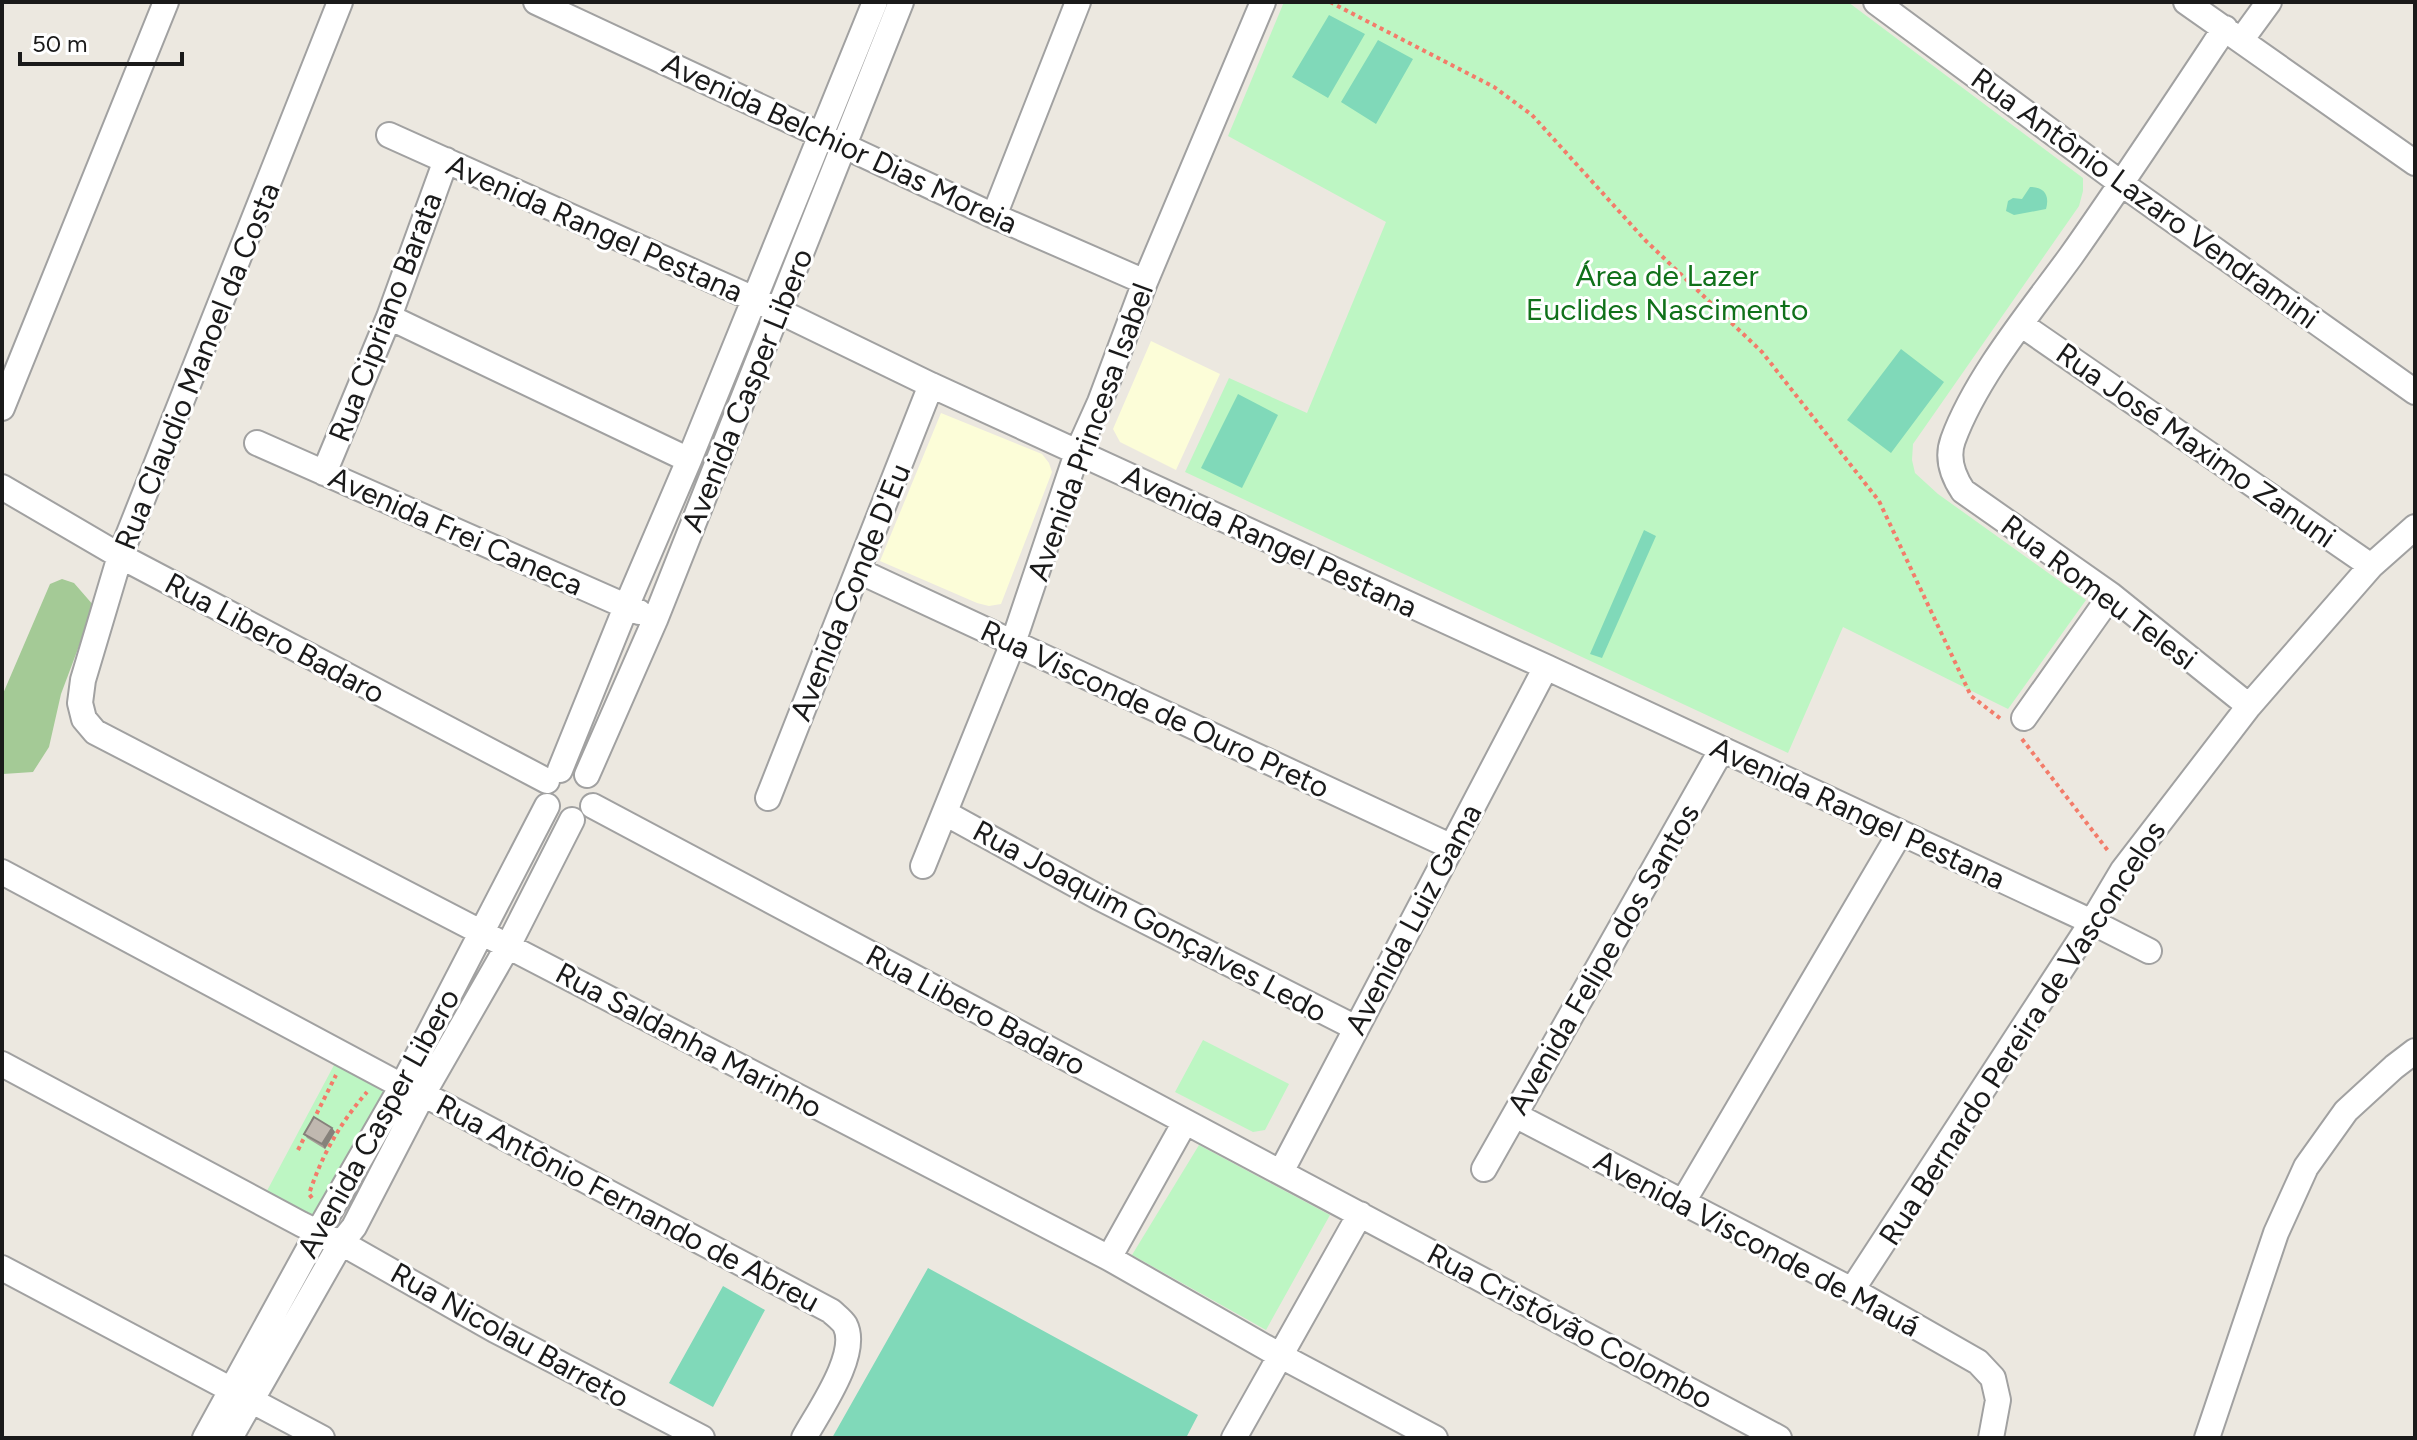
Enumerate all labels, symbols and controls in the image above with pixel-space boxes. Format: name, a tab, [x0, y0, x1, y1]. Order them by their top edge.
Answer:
scale bar	[20, 16, 182, 66]
text: 50 m	[32, 29, 88, 58]
street label: Avenida Belchior Dias Moreia	[657, 44, 1023, 242]
street label: Rua Antônio Lazaro Vendramini	[1964, 60, 2326, 336]
street label: Avenida Rangel Pestana	[441, 146, 749, 310]
street label: Rua Claudio Manoel da Costa	[106, 177, 288, 555]
street label: Rua Cipriano Barata	[320, 187, 450, 447]
street label: Avenida Casper Libero	[673, 243, 821, 537]
park label: Área de Lazer Euclides Nascimento	[1526, 257, 1808, 328]
street label: Avenida Princesa Isabel	[1019, 278, 1161, 586]
street label: Rua José Maximo Zanuni	[2049, 334, 2343, 556]
street label: Avenida Rangel Pestana	[1117, 457, 1423, 625]
street label: Avenida Frei Caneca	[323, 458, 589, 604]
street label: Avenida Conde D'Eu	[782, 458, 918, 726]
street label: Rua Romeu Telesi	[1994, 506, 2204, 678]
street label: Rua Libero Badaro	[159, 564, 391, 712]
street label: Rua Visconde de Ouro Preto	[975, 612, 1335, 806]
street label: Avenida Rangel Pestana	[1705, 729, 2011, 897]
street label: Avenida Luiz Gama	[1337, 797, 1489, 1041]
street label: Avenida Felipe dos Santos	[1499, 797, 1707, 1121]
street label: Rua Joaquim Gonçalves Ledo	[967, 812, 1333, 1030]
street label: Rua Bernardo Pereira de Vasconcelos	[1871, 814, 2173, 1252]
street label: Rua Libero Badaro	[860, 936, 1092, 1084]
street label: Rua Saldanha Marinho	[550, 954, 828, 1126]
street label: Avenida Casper Libero	[289, 982, 467, 1264]
street label: Rua Antônio Fernando de Abreu	[430, 1086, 826, 1320]
street label: Avenida Visconde de Mauá	[1588, 1141, 1926, 1345]
street label: Rua Cristóvão Colombo	[1421, 1235, 1719, 1417]
street label: Rua Nicolau Barreto	[384, 1254, 636, 1416]

